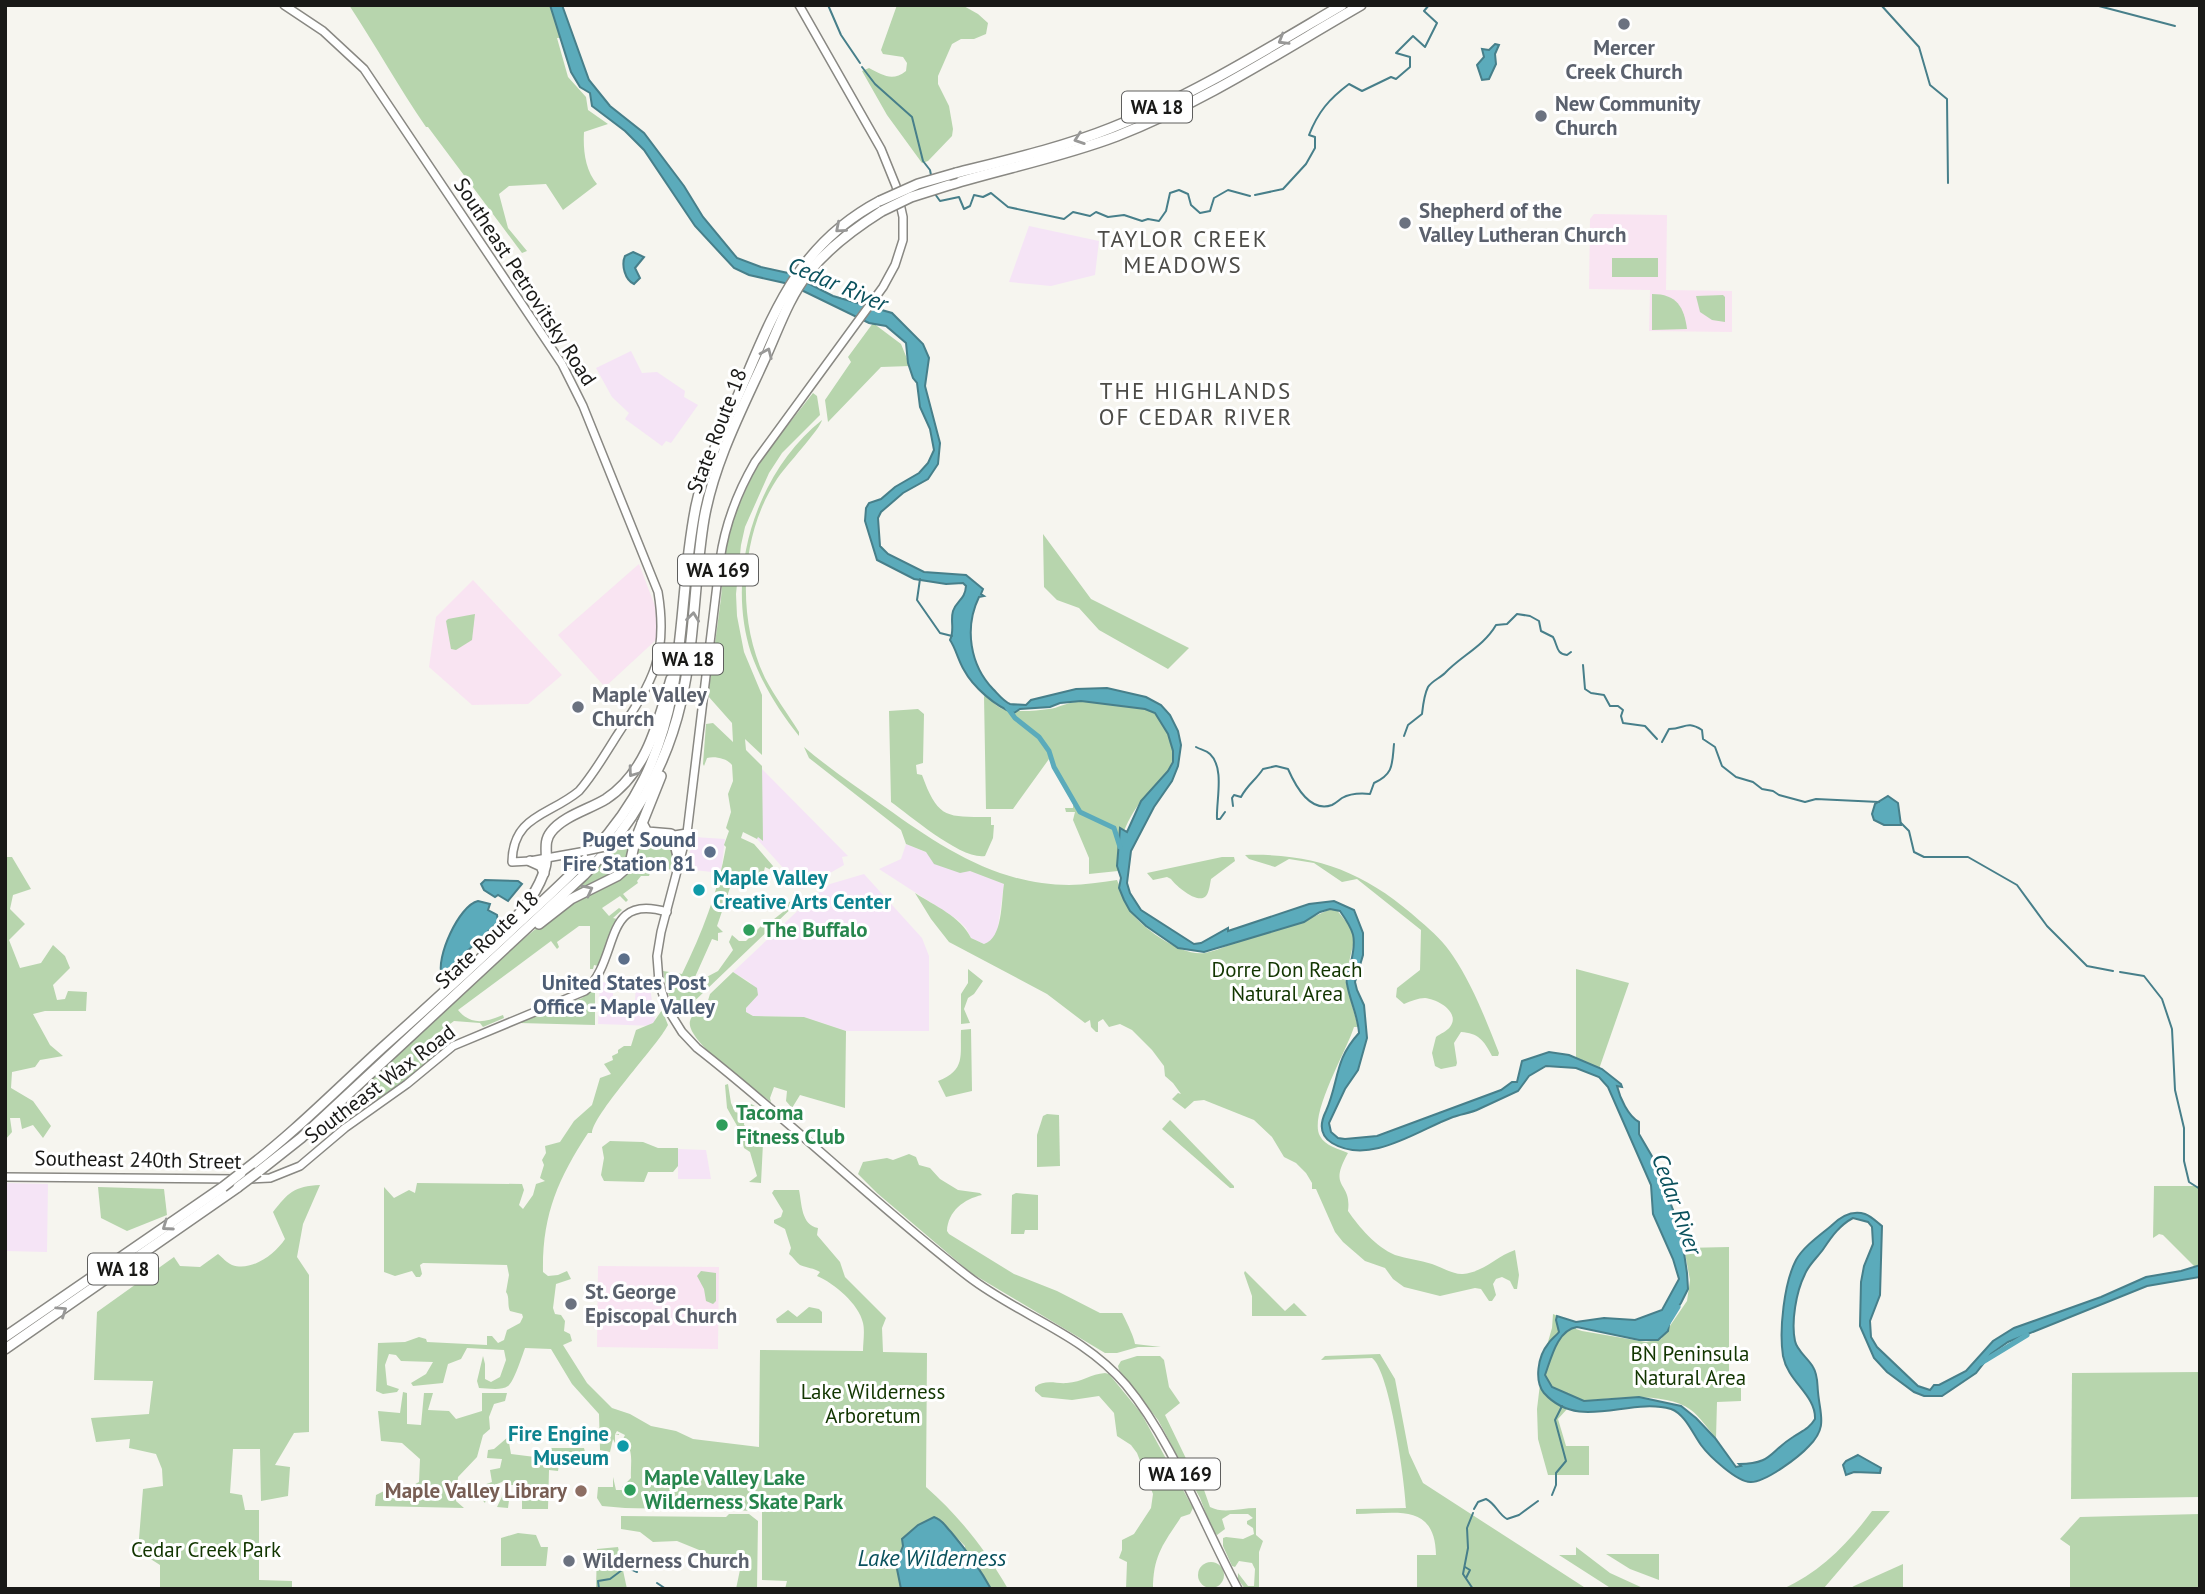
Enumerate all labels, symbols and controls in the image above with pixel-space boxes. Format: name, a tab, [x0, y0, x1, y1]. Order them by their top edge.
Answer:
marker: Mercer Creek Church	[1616, 16, 1632, 32]
one-way arrow	[1278, 32, 1291, 45]
place label: Mercer Creek Church	[1565, 34, 1683, 85]
place label: New Community Church	[1555, 90, 1701, 141]
road number: WA 18	[1122, 92, 1192, 122]
marker: New Community Church	[1533, 108, 1549, 124]
one-way arrow	[1073, 131, 1086, 145]
street label: Southeast Petrovitsky Road	[448, 173, 603, 391]
place label: Shepherd of the Valley Lutheran Church	[1418, 197, 1626, 248]
marker: Shepherd of the Valley Lutheran Church	[1397, 215, 1413, 231]
one-way arrow	[835, 220, 848, 232]
district label: TAYLOR CREEK MEADOWS	[1097, 224, 1269, 279]
water label: Cedar River	[784, 250, 894, 318]
one-way arrow	[759, 348, 773, 360]
street label: State Route 18	[680, 364, 753, 497]
district label: THE HIGHLANDS OF CEDAR RIVER	[1099, 376, 1293, 431]
road number: WA 169	[678, 554, 758, 586]
one-way arrow	[686, 611, 701, 622]
road number: WA 18	[653, 644, 723, 674]
place label: Maple Valley Church	[592, 681, 708, 732]
marker: Maple Valley Church	[570, 699, 586, 715]
one-way arrow	[629, 764, 641, 777]
place label: Puget Sound Fire Station 81	[563, 826, 696, 877]
marker: Puget Sound Fire Station 81	[702, 844, 718, 860]
place label: Maple Valley Creative Arts Center	[713, 864, 892, 915]
marker: Maple Valley Creative Arts Center	[691, 882, 707, 898]
street label: State Route 18	[429, 885, 544, 995]
one-way arrow	[581, 885, 593, 899]
place label: The Buffalo	[763, 916, 867, 943]
marker: The Buffalo	[741, 922, 757, 938]
marker: United States Post Office - Maple Valley	[616, 951, 632, 967]
park label: Dorre Don Reach Natural Area	[1211, 956, 1363, 1007]
place label: United States Post Office - Maple Valley	[533, 969, 716, 1020]
street label: Southeast Wax Road	[299, 1018, 460, 1149]
place label: Tacoma Fitness Club	[736, 1099, 845, 1150]
marker: Tacoma Fitness Club	[714, 1117, 730, 1133]
street label: Southeast 240th Street	[34, 1144, 242, 1175]
water label: Cedar River	[1646, 1149, 1710, 1260]
one-way arrow	[162, 1218, 175, 1230]
road number: WA 18	[88, 1254, 158, 1284]
place label: St. George Episcopal Church	[585, 1278, 737, 1329]
marker: St. George Episcopal Church	[563, 1296, 579, 1312]
one-way arrow	[54, 1306, 67, 1319]
park label: BN Peninsula Natural Area	[1631, 1340, 1749, 1391]
park label: Lake Wilderness Arboretum	[801, 1378, 945, 1429]
place label: Fire Engine Museum	[508, 1420, 609, 1471]
marker: Fire Engine Museum	[615, 1438, 631, 1454]
road number: WA 169	[1140, 1458, 1220, 1490]
place label: Maple Valley Lake Wilderness Skate Park	[644, 1464, 844, 1515]
place label: Maple Valley Library	[385, 1477, 568, 1504]
marker: Maple Valley Lake Wilderness Skate Park	[622, 1482, 638, 1498]
marker: Maple Valley Library	[573, 1483, 589, 1499]
park label: Cedar Creek Park	[131, 1536, 281, 1563]
water label: Lake Wilderness	[858, 1543, 1007, 1572]
place label: Wilderness Church	[583, 1547, 750, 1574]
marker: Wilderness Church	[561, 1553, 577, 1569]

